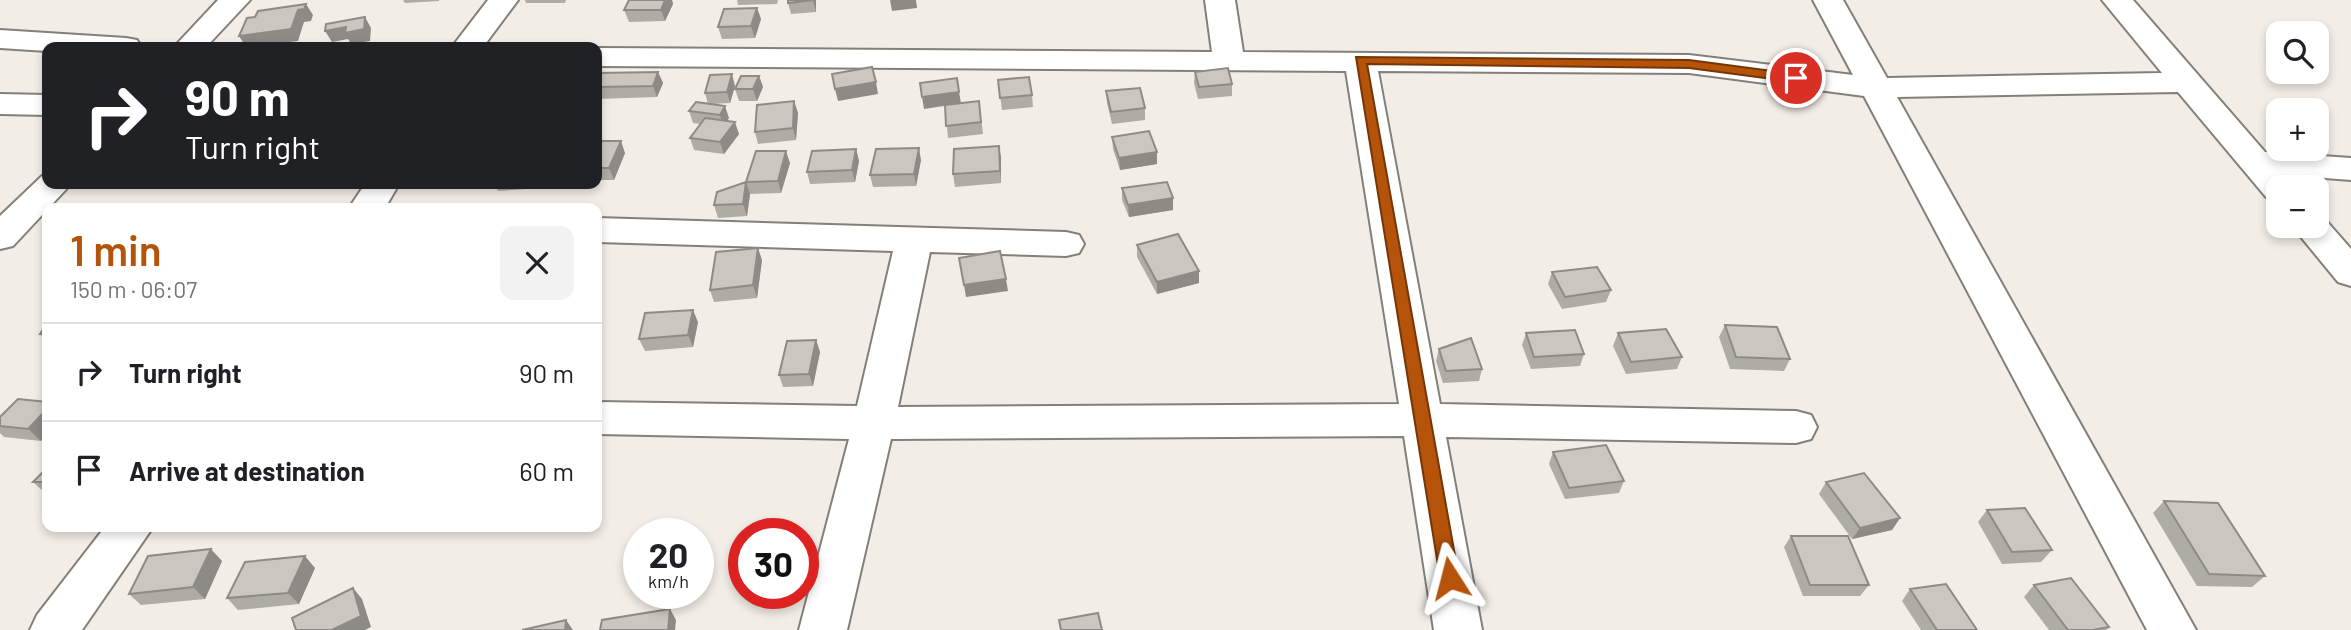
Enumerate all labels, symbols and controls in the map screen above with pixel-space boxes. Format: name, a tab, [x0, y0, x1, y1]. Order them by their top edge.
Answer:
map controls	[2266, 21, 2329, 238]
button: search	[2266, 21, 2329, 84]
pin	[1766, 48, 1826, 108]
icon: arrive	[1777, 59, 1815, 97]
text: 90 m	[185, 67, 290, 126]
icon: right	[70, 70, 161, 161]
button: +	[2266, 98, 2329, 161]
text: Turn right	[185, 127, 320, 165]
button: −	[2266, 175, 2329, 238]
text: 1 min	[70, 224, 162, 274]
button: close	[500, 226, 574, 300]
text: 150 m · 06:07	[70, 275, 197, 303]
icon: right	[70, 353, 108, 391]
text: Turn right	[129, 357, 242, 388]
text: 90 m	[519, 357, 574, 388]
icon: arrive	[70, 451, 108, 489]
text: Arrive at destination	[129, 455, 365, 486]
text: 60 m	[519, 455, 574, 486]
speed limit sign: 30	[728, 518, 819, 609]
text: 20	[649, 533, 688, 575]
position arrow	[1413, 541, 1487, 615]
text: km/h	[648, 570, 689, 592]

